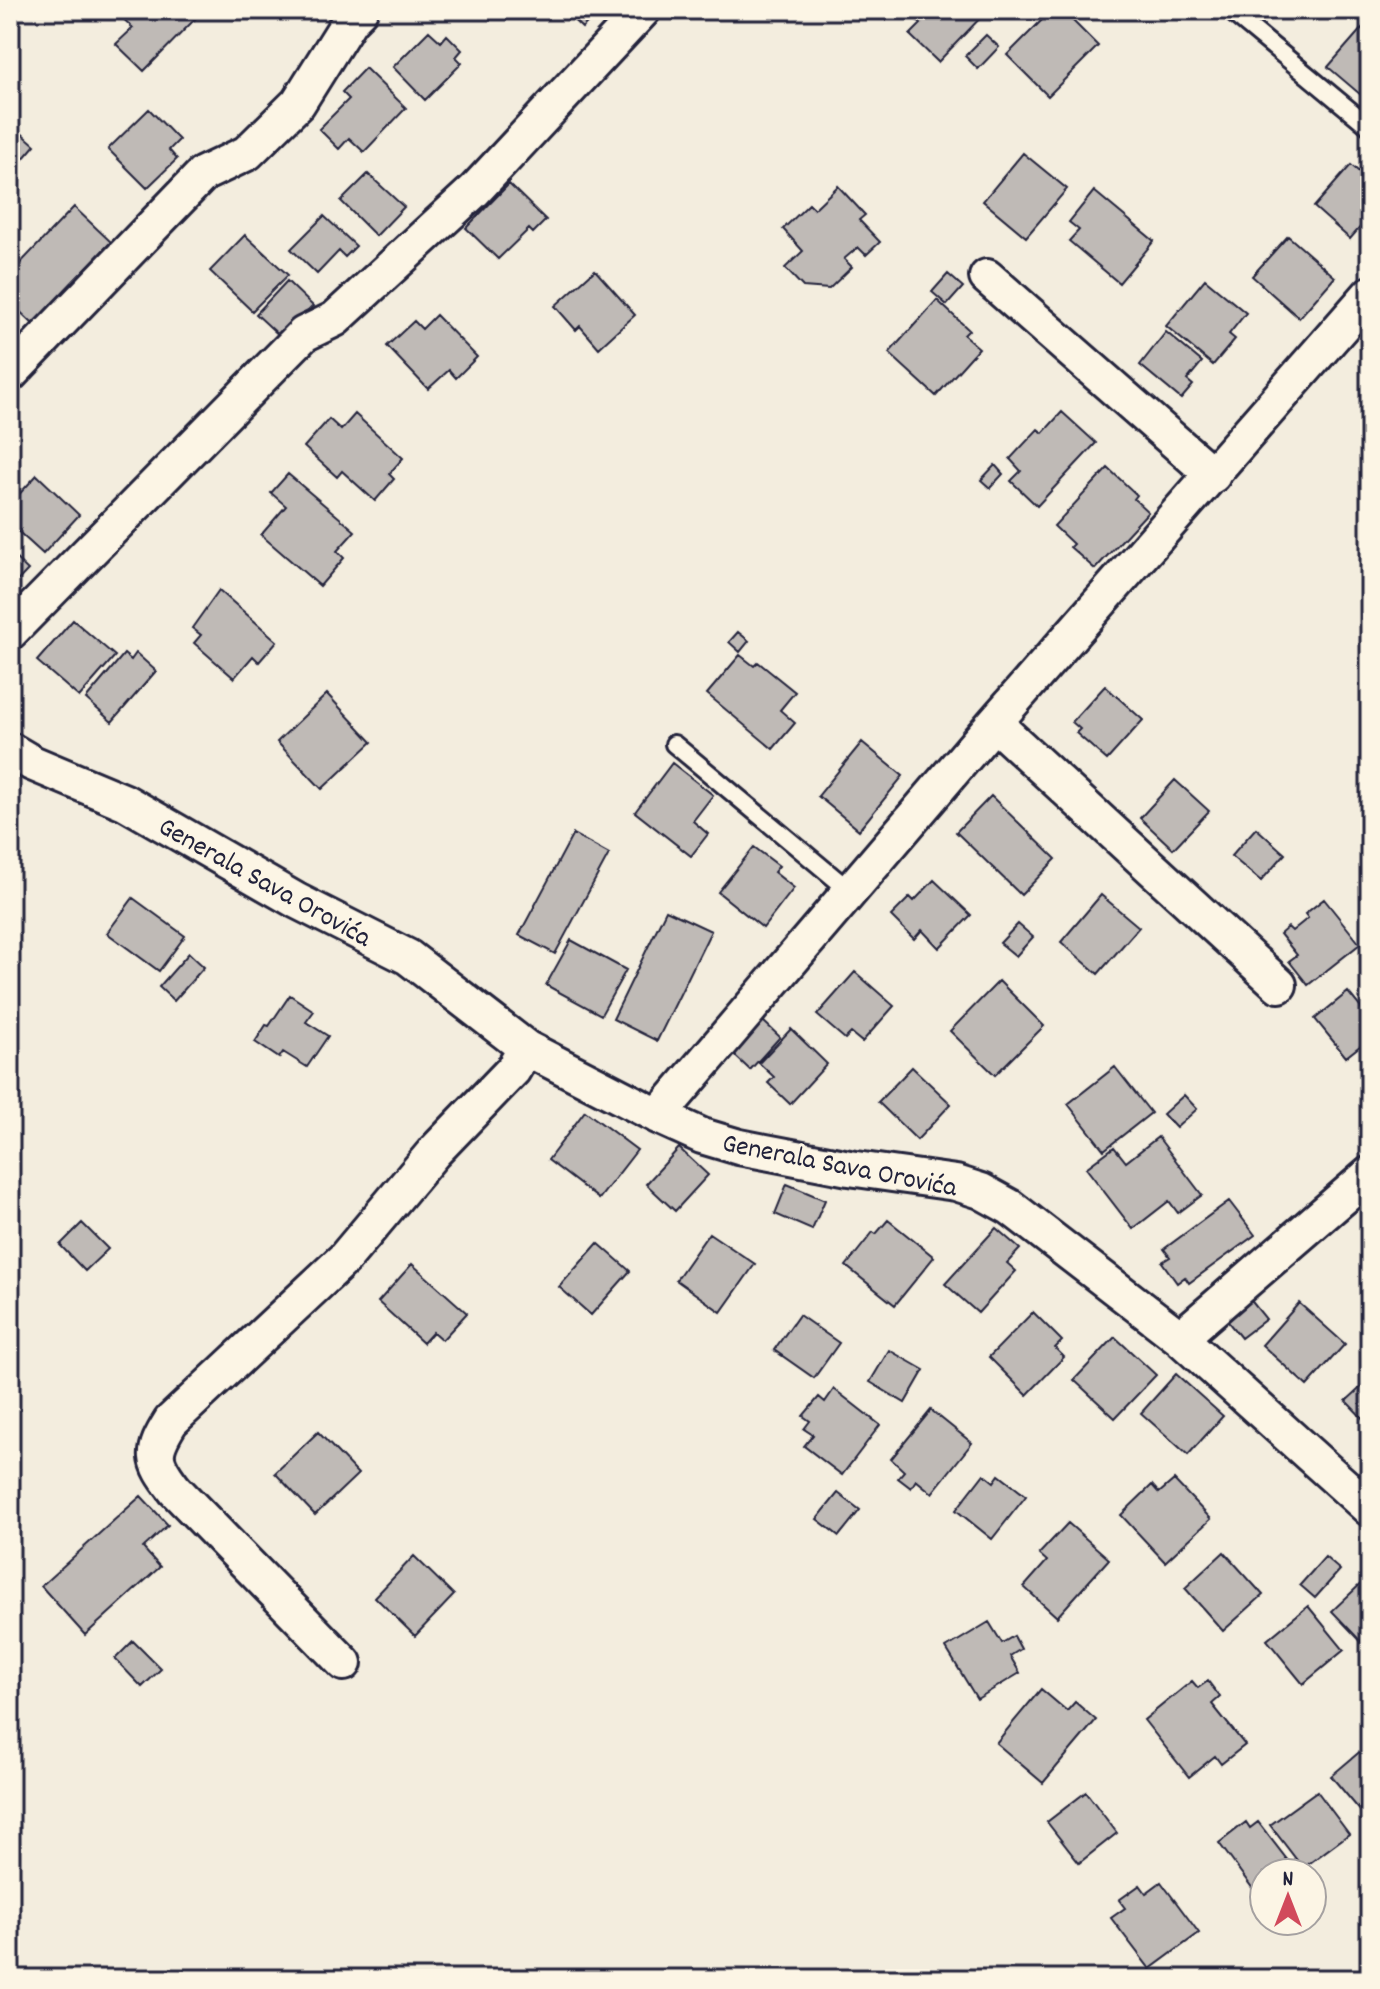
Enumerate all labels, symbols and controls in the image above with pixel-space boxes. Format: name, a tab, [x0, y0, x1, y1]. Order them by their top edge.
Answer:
street label: Generala Sava Orovića	[150, 809, 378, 960]
street label: Generala Sava Orovića	[718, 1126, 961, 1210]
north arrow	[1248, 1857, 1328, 1937]
text: N	[1283, 1865, 1294, 1896]

